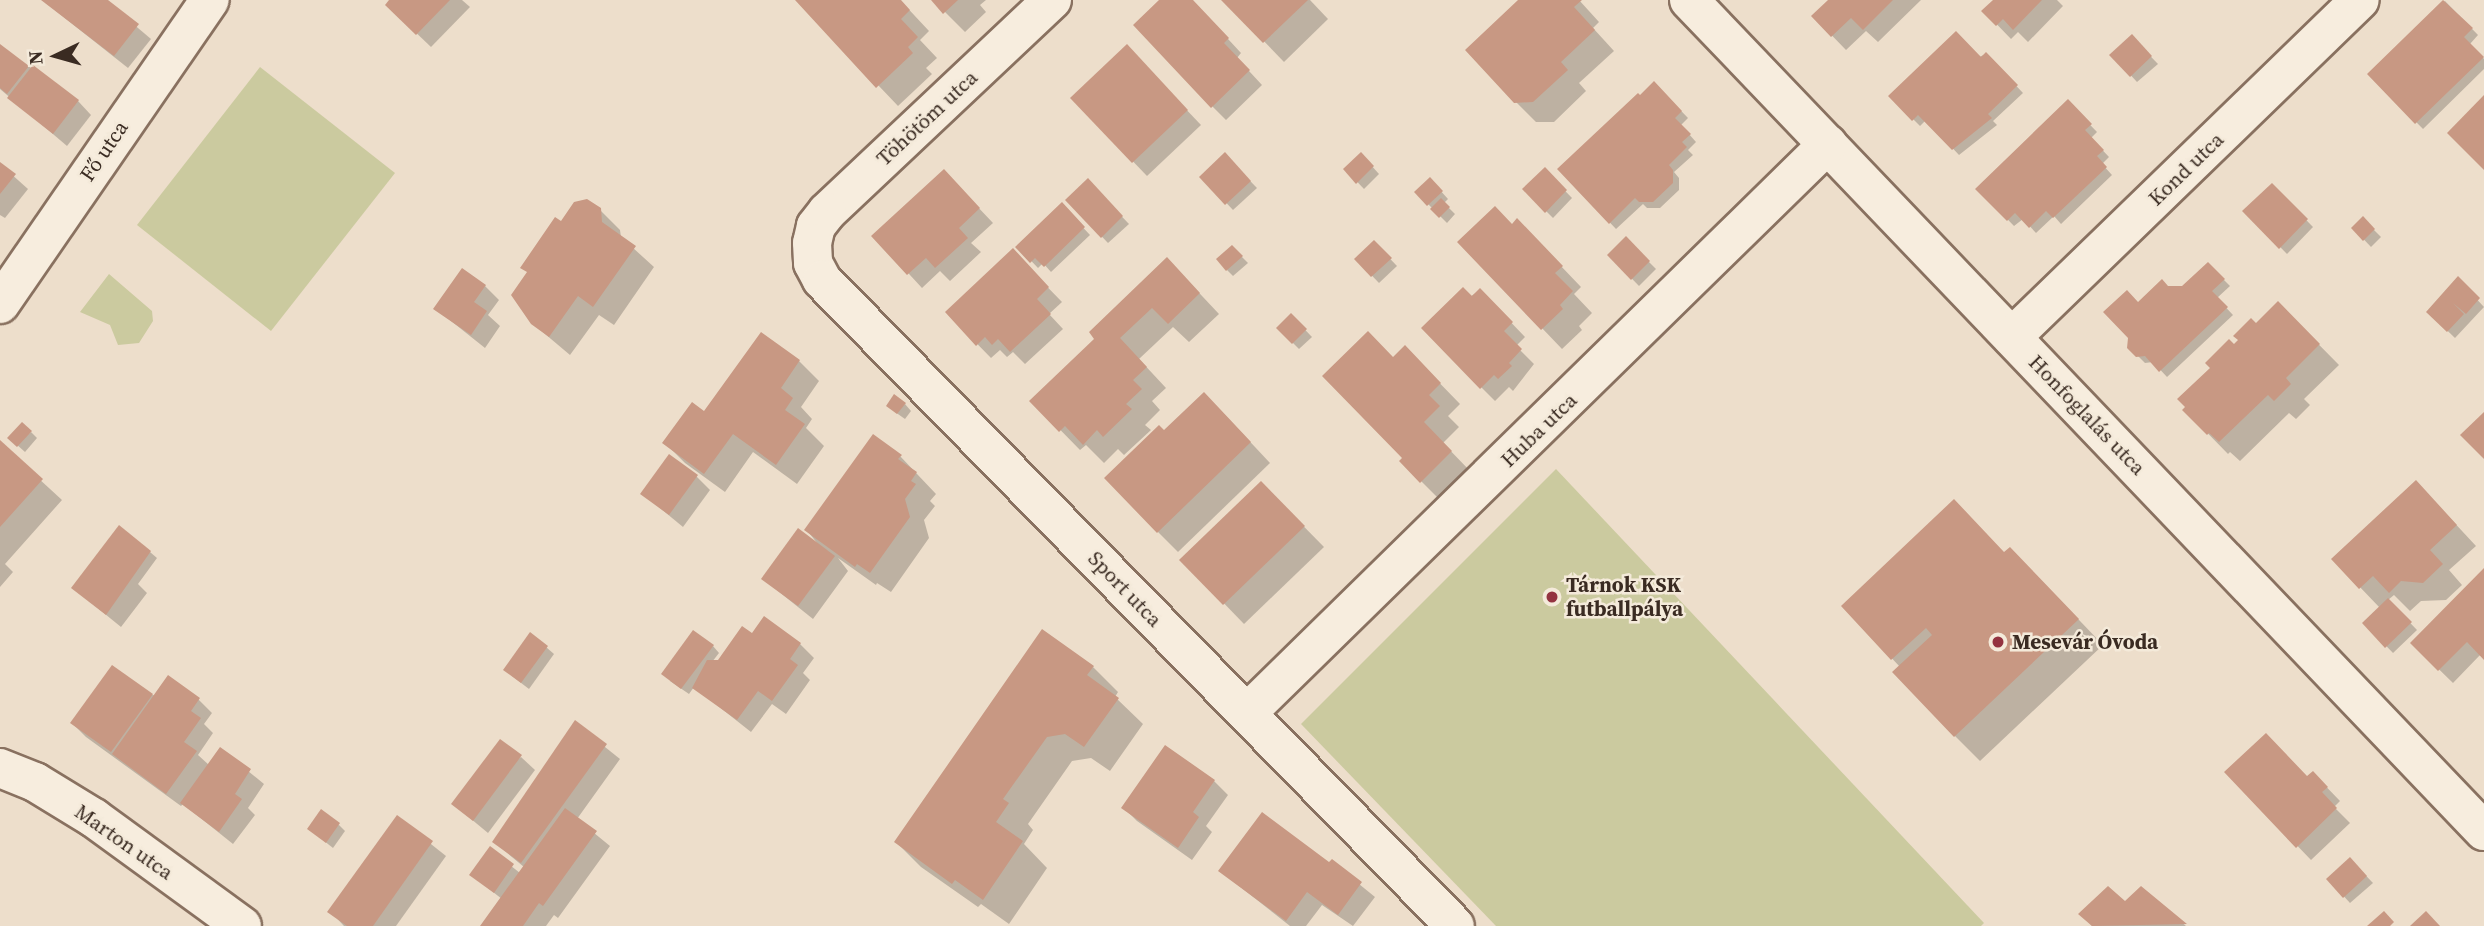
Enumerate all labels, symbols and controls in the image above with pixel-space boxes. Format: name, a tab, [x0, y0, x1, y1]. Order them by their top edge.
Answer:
north arrow	[21, 21, 91, 91]
text: N	[22, 50, 49, 66]
street label: Töhötöm utca	[871, 65, 983, 171]
street label: Fő utca	[75, 116, 133, 186]
street label: Kond utca	[2143, 127, 2229, 211]
street label: Honfoglalás utca	[2023, 350, 2151, 480]
street label: Huba utca	[1496, 388, 1582, 472]
street label: Sport utca	[1083, 546, 1167, 632]
place label: Tárnok KSK futballpálya	[1566, 572, 1683, 622]
marker: Tárnok KSK futballpálya	[1544, 589, 1560, 605]
place label: Mesevár Óvoda	[2012, 629, 2158, 655]
marker: Mesevár Óvoda	[1990, 634, 2006, 650]
street label: Marton utca	[70, 799, 178, 885]

